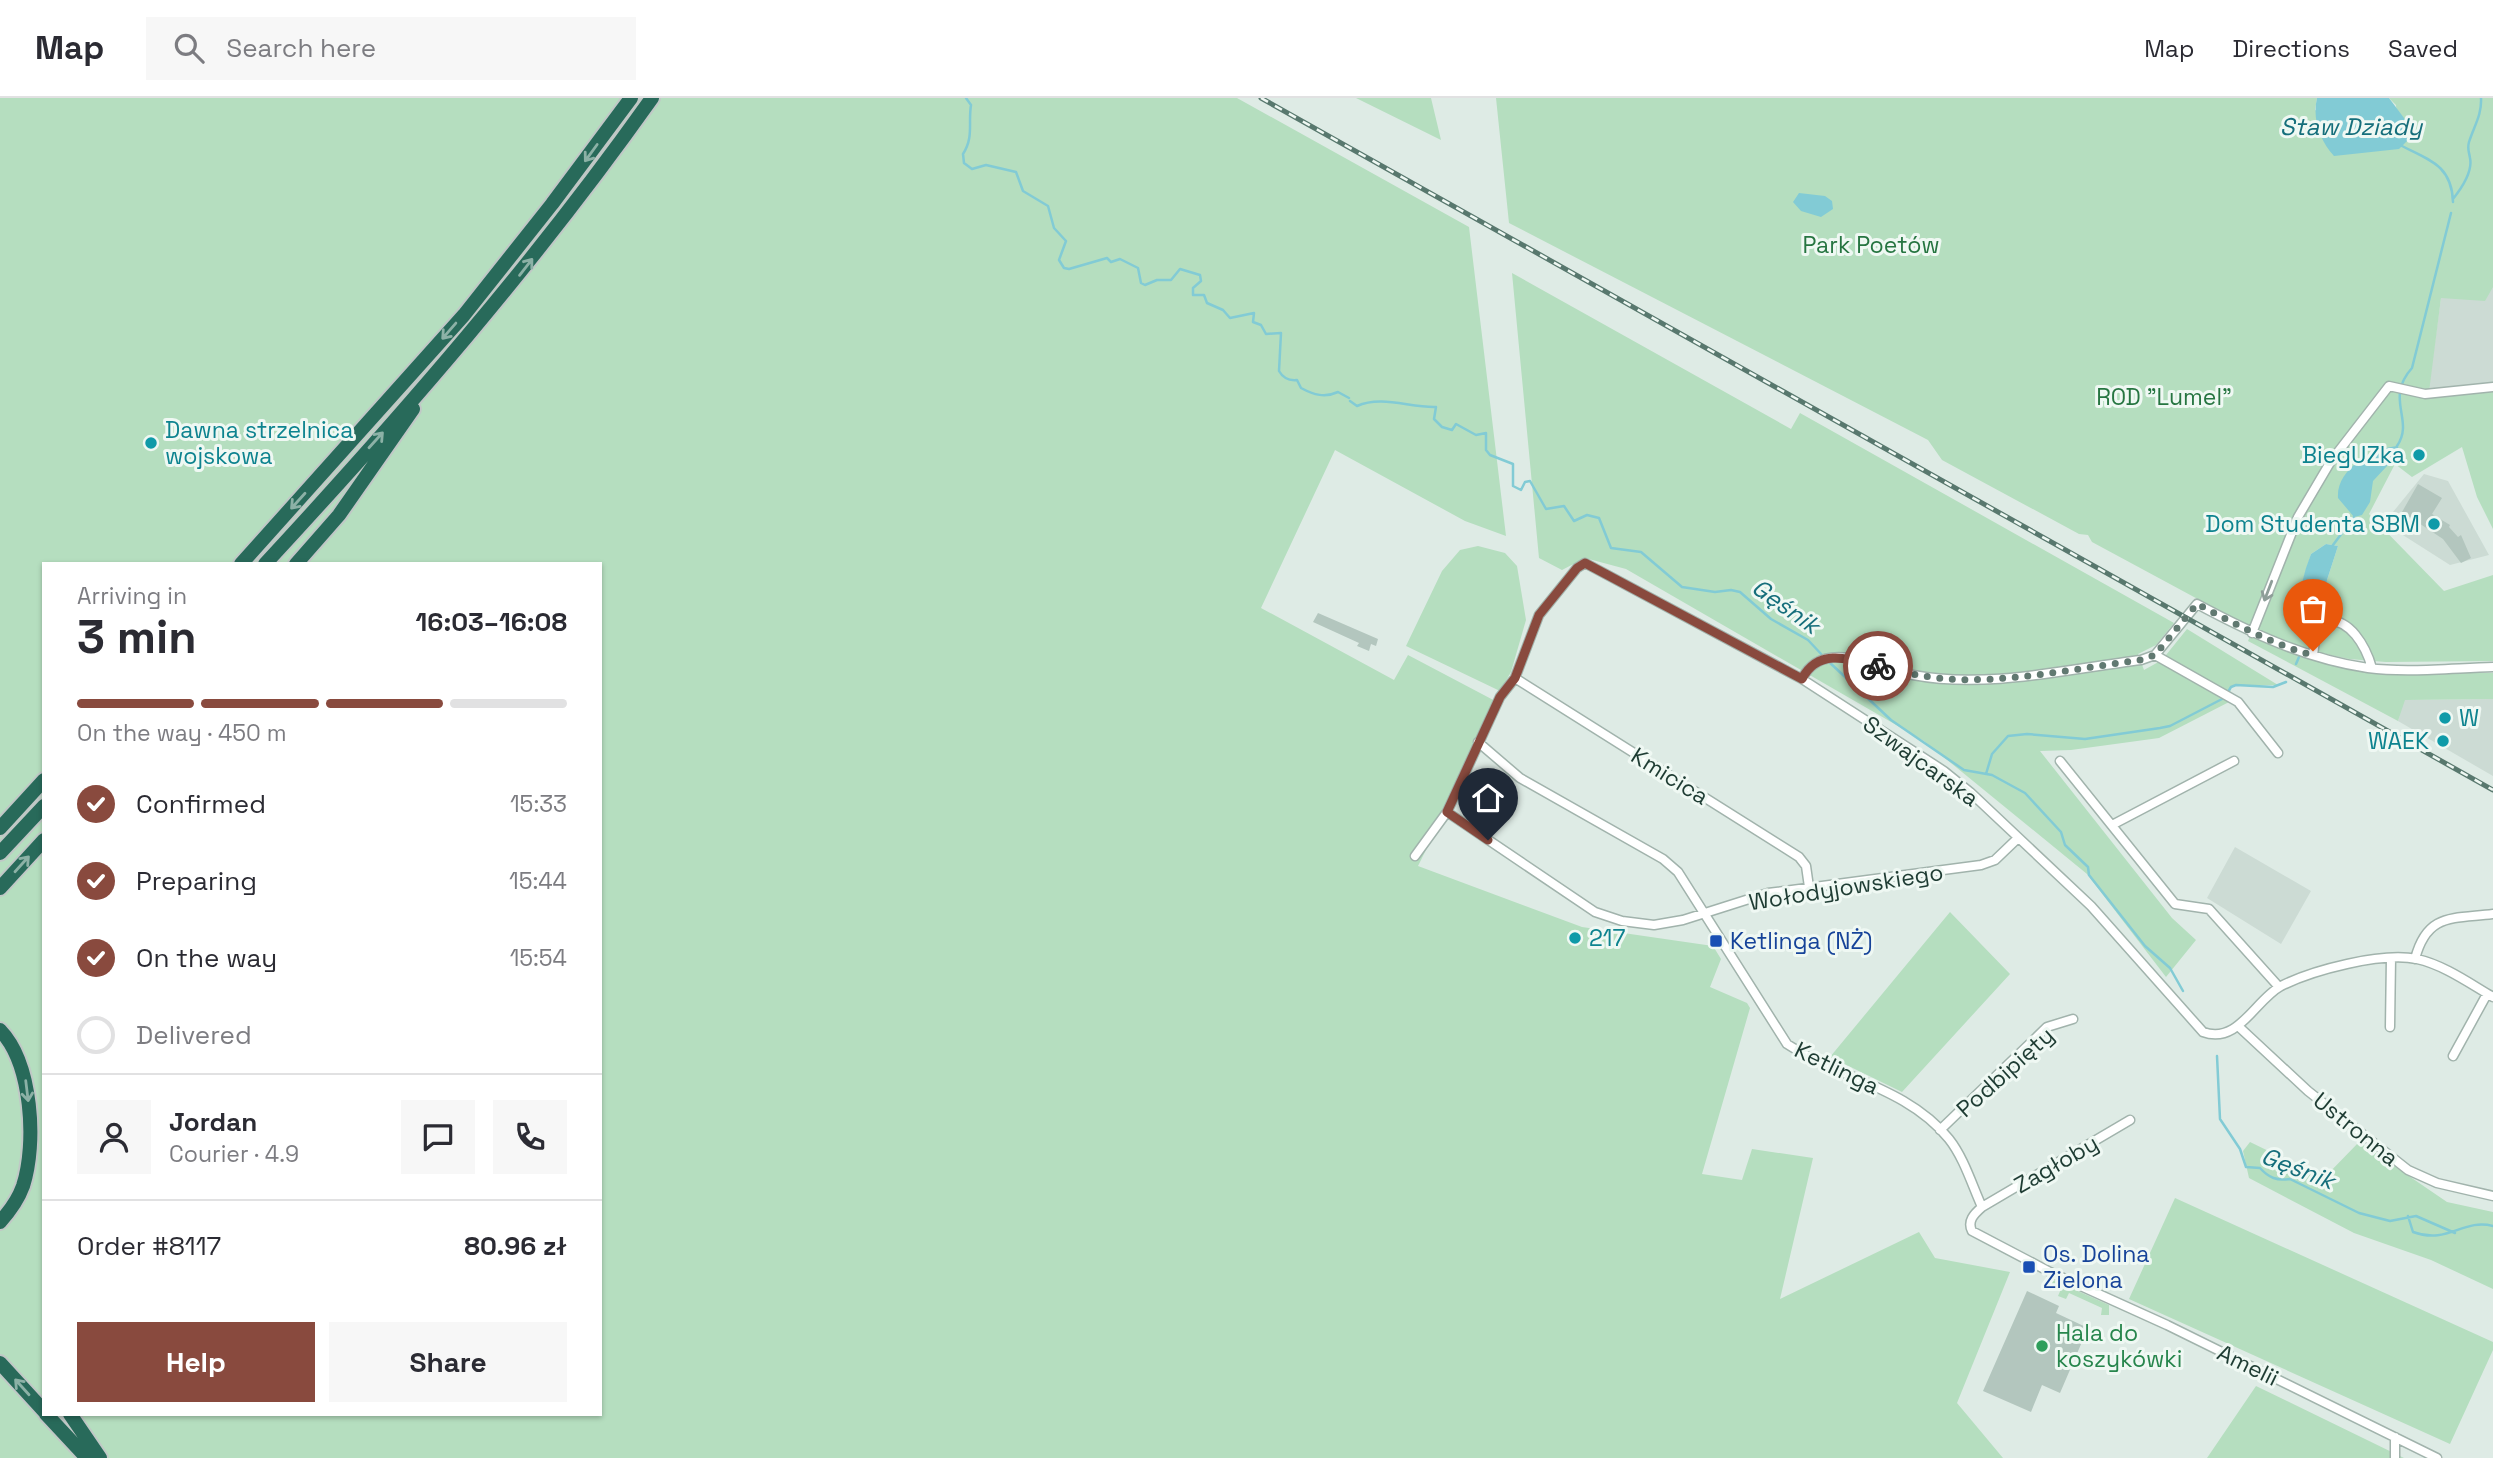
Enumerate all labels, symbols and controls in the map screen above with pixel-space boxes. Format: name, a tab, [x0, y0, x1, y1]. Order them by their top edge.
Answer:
search box	[146, 17, 636, 80]
text: Map	[35, 27, 104, 69]
icon: search	[170, 29, 208, 67]
text: Search here	[226, 31, 376, 65]
text: Map	[2144, 33, 2194, 64]
text: Directions	[2232, 33, 2350, 64]
text: Saved	[2388, 33, 2458, 64]
water label: Staw Dziady	[2280, 111, 2424, 142]
one-way arrow	[583, 143, 598, 162]
park label: Park Poetów	[1802, 230, 1940, 260]
one-way arrow	[518, 258, 533, 276]
one-way arrow	[441, 322, 457, 340]
park label: ROD "Lumel"	[2096, 382, 2232, 412]
place label: Dawna strzelnica wojskowa	[165, 415, 354, 471]
one-way arrow	[368, 431, 384, 449]
marker: Dawna strzelnica wojskowa	[143, 435, 159, 451]
place label: BiegUZka	[2302, 440, 2405, 470]
marker: BiegUZka	[2411, 447, 2427, 463]
one-way arrow	[290, 492, 306, 510]
place label: Dom Studenta SBM	[2205, 509, 2420, 539]
marker: Dom Studenta SBM	[2426, 516, 2442, 532]
water label: Gęśnik	[1746, 571, 1829, 642]
pin	[2283, 579, 2343, 651]
one-way arrow	[2261, 580, 2274, 602]
text: Arriving in	[77, 581, 187, 611]
icon: bag	[2294, 590, 2332, 628]
text: 16:03–16:08	[416, 605, 567, 639]
text: 3 min	[77, 608, 197, 666]
courier	[1843, 631, 1913, 701]
icon: bike	[1859, 647, 1897, 685]
place label: W	[2459, 703, 2479, 733]
street label: Szwajcarska	[1857, 709, 1985, 813]
marker: W	[2437, 710, 2453, 726]
text: On the way · 450 m	[77, 718, 287, 748]
place label: WAEK	[2368, 726, 2429, 756]
marker: WAEK	[2435, 733, 2451, 749]
street label: Kmicica	[1626, 741, 1714, 811]
pin	[1458, 768, 1518, 840]
icon: home	[1469, 779, 1507, 817]
icon: check	[77, 785, 115, 823]
text: Confirmed	[136, 787, 266, 821]
text: 15:33	[510, 789, 567, 819]
one-way arrow	[14, 855, 30, 873]
street label: Wołodyjowskiego	[1747, 857, 1945, 917]
icon: check	[77, 862, 115, 900]
text: Preparing	[136, 864, 257, 898]
text: 15:44	[509, 866, 567, 896]
place label: 217	[1589, 923, 1625, 953]
place label: Ketlinga (NŻ)	[1730, 926, 1873, 956]
marker: 217	[1567, 930, 1583, 946]
marker: Ketlinga (NŻ)	[1708, 933, 1724, 949]
icon: check	[77, 939, 115, 977]
text: On the way	[136, 941, 277, 975]
text: 15:54	[510, 943, 567, 973]
text: Delivered	[136, 1018, 252, 1052]
street label: Podbipięty	[1950, 1020, 2060, 1124]
street label: Ketlinga	[1790, 1035, 1884, 1101]
one-way arrow	[20, 1079, 33, 1102]
street label: Ustronna	[2307, 1085, 2405, 1173]
button: person	[77, 1100, 151, 1174]
button: chat	[401, 1100, 475, 1174]
button: phone	[493, 1100, 567, 1174]
text: Jordan	[169, 1105, 257, 1139]
street label: Zagłoby	[2008, 1128, 2104, 1200]
text: Courier · 4.9	[169, 1139, 299, 1169]
water label: Gęśnik	[2257, 1140, 2342, 1197]
text: Order #8117	[77, 1229, 221, 1263]
text: 80.96 zł	[464, 1229, 567, 1263]
place label: Os. Dolina Zielona	[2043, 1239, 2150, 1295]
marker: Os. Dolina Zielona	[2021, 1259, 2037, 1275]
place label: Hala do koszykówki	[2056, 1318, 2182, 1374]
button: Help	[77, 1322, 315, 1402]
button: Share	[329, 1322, 567, 1402]
street label: Amelii	[2212, 1337, 2284, 1393]
marker: Hala do koszykówki	[2034, 1338, 2050, 1354]
one-way arrow	[14, 1378, 30, 1396]

